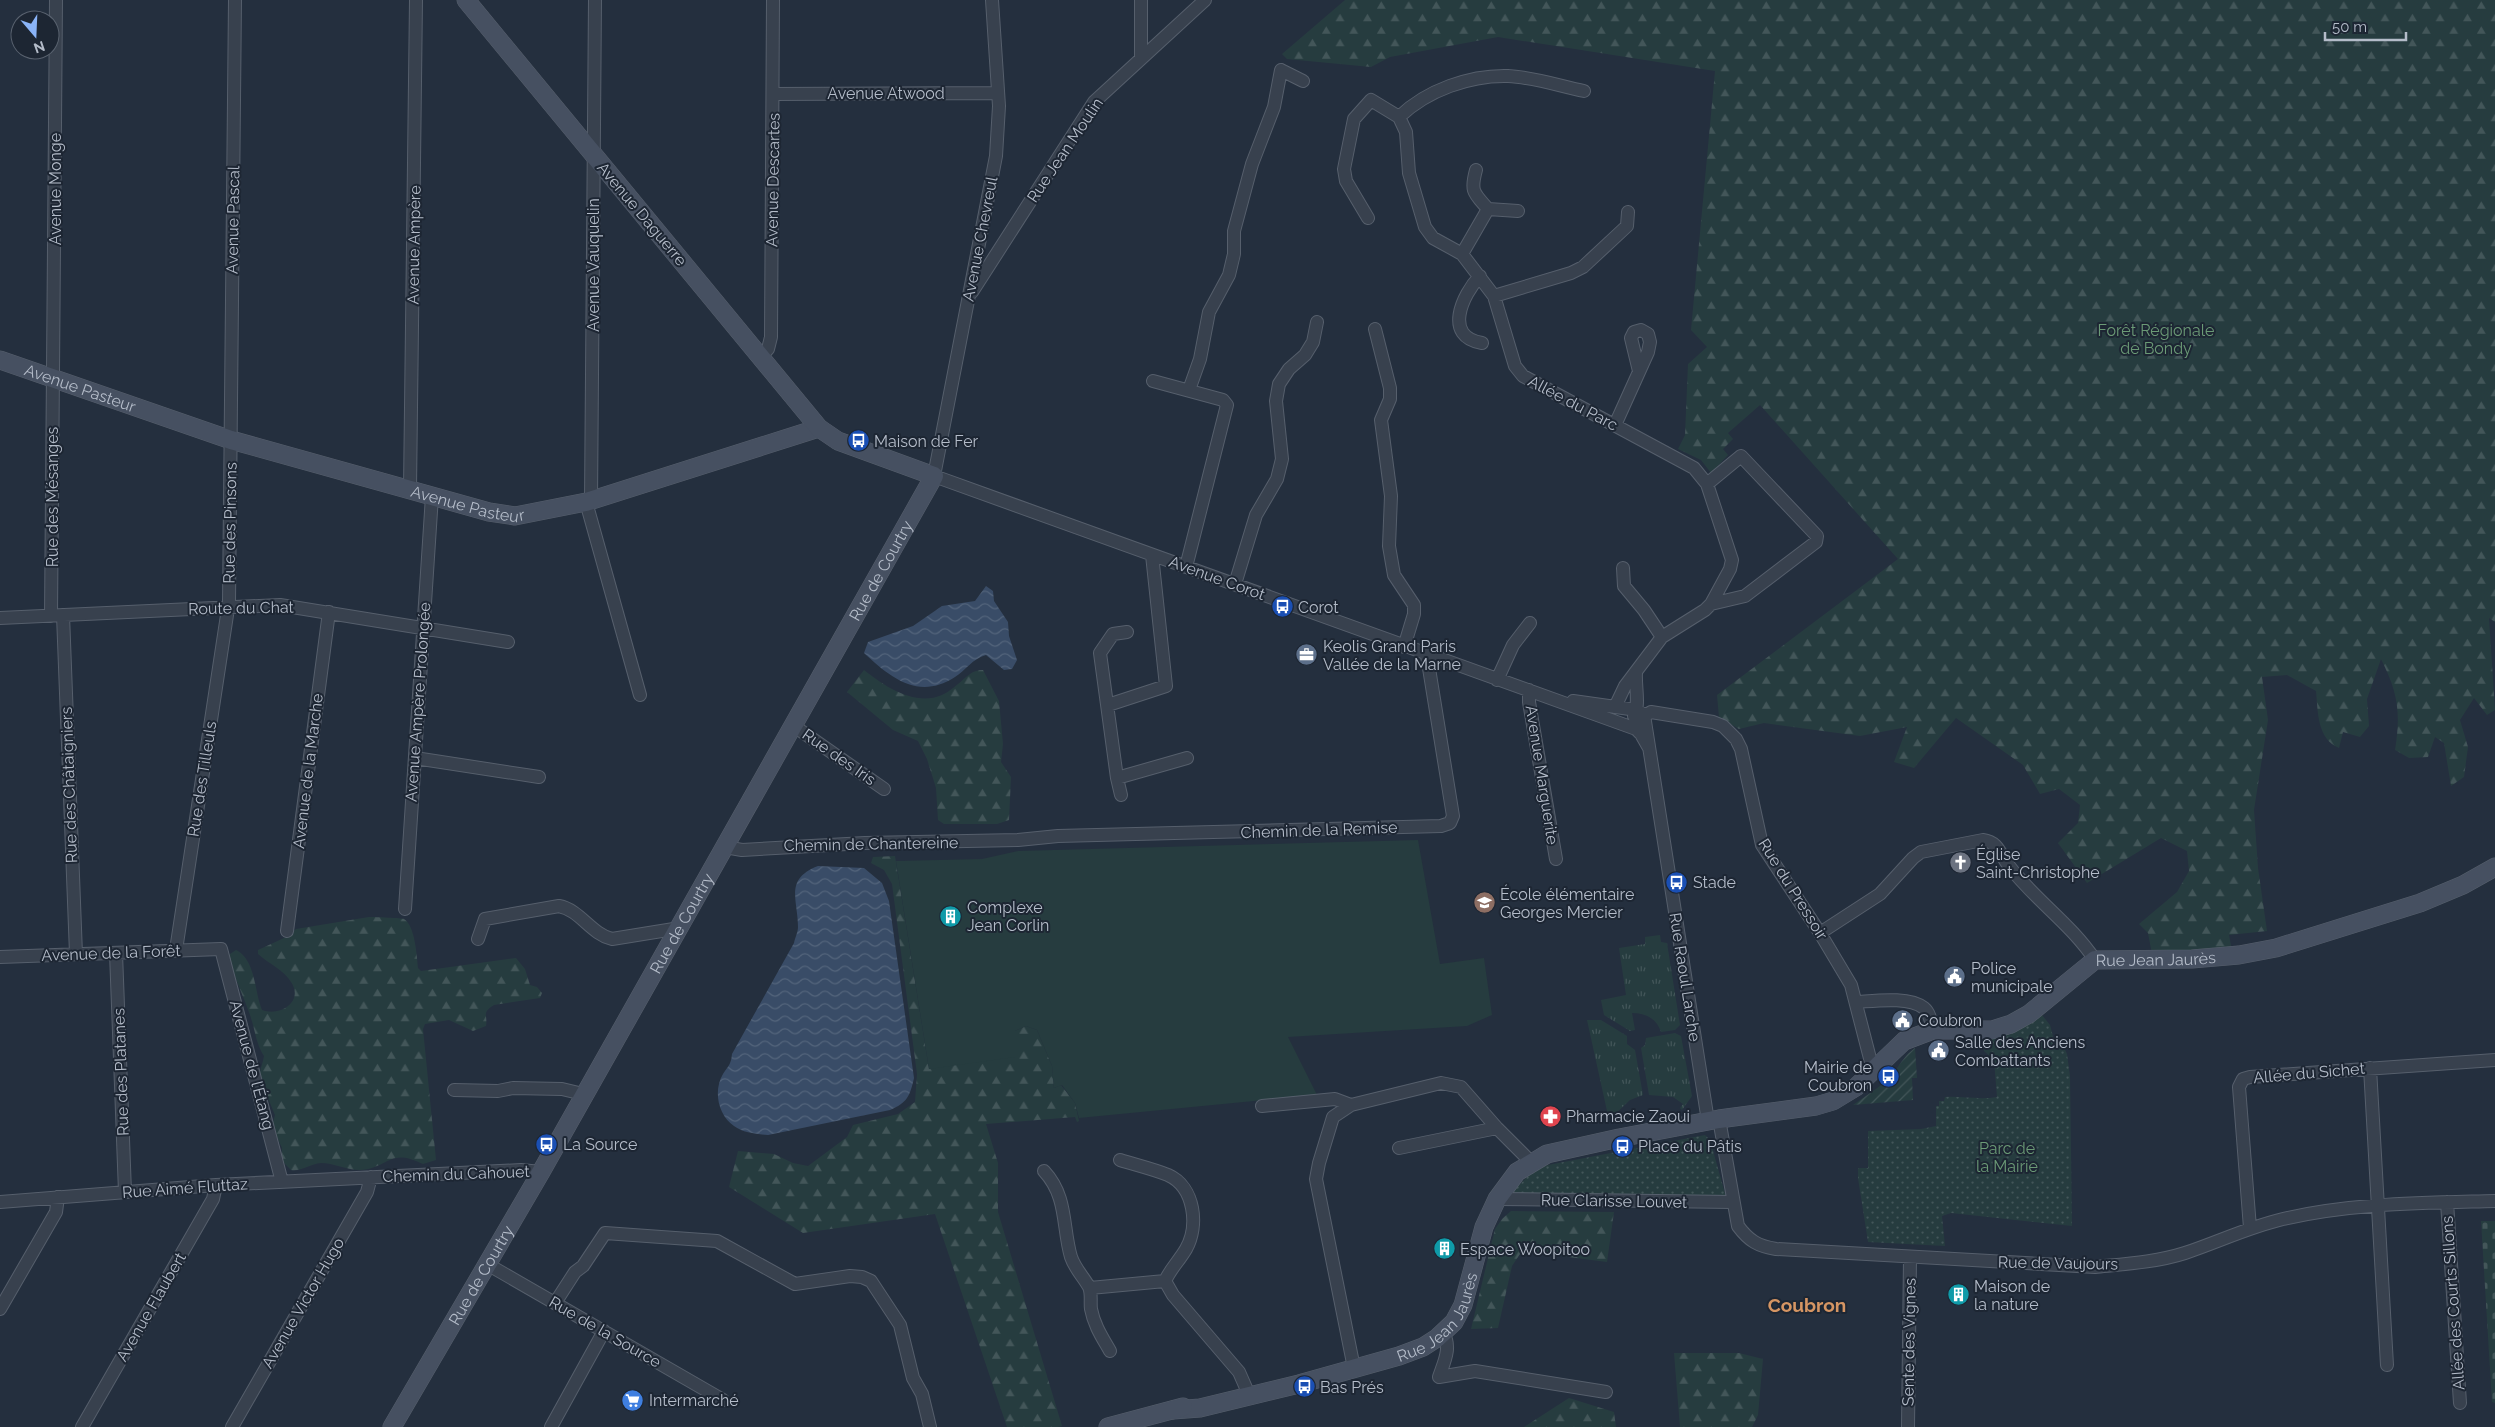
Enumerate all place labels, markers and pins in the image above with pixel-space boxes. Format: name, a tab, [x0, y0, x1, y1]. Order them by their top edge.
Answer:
bus stop icon: Maison de Fer	[846, 429, 870, 453]
place label: Maison de Fer	[874, 432, 979, 451]
bus stop icon: Corot	[1270, 595, 1294, 619]
place label: Corot	[1298, 598, 1339, 617]
place label: Keolis Grand Paris Vallée de la Marne	[1323, 637, 1461, 674]
office icon: Keolis Grand Paris Vallée de la Marne	[1295, 643, 1319, 667]
place label: Église Saint-Christophe	[1976, 844, 2100, 882]
church icon: Église Saint-Christophe	[1948, 851, 1972, 875]
bus stop icon: Stade	[1665, 870, 1689, 894]
place label: Stade	[1693, 873, 1736, 892]
place label: École élémentaire Georges Mercier	[1500, 884, 1634, 922]
school or university icon: École élémentaire Georges Mercier	[1472, 891, 1496, 915]
place label: Complexe Jean Corlin	[967, 898, 1049, 935]
building icon: Complexe Jean Corlin	[939, 904, 963, 928]
place label: Police municipale	[1971, 959, 2053, 996]
public building icon: Police municipale	[1943, 965, 1967, 989]
public building icon: Coubron	[1890, 1008, 1914, 1032]
place label: Coubron	[1918, 1011, 1982, 1030]
place label: Salle des Anciens Combattants	[1955, 1033, 2085, 1070]
public building icon: Salle des Anciens Combattants	[1927, 1039, 1951, 1063]
place label: Mairie de Coubron	[1804, 1058, 1872, 1095]
bus stop icon: Mairie de Coubron	[1876, 1064, 1900, 1088]
pharmacy icon: Pharmacie Zaoui	[1538, 1104, 1562, 1128]
place label: Pharmacie Zaoui	[1566, 1107, 1690, 1126]
bus stop icon: La Source	[535, 1132, 559, 1156]
bus stop icon: Place du Pâtis	[1610, 1134, 1634, 1158]
place label: La Source	[563, 1135, 637, 1154]
place label: Place du Pâtis	[1638, 1137, 1742, 1156]
building icon: Espace Woopitoo	[1432, 1237, 1456, 1261]
place label: Espace Woopitoo	[1460, 1240, 1590, 1259]
place label: Maison de la nature	[1974, 1277, 2050, 1314]
building icon: Maison de la nature	[1946, 1283, 1970, 1307]
bus stop icon: Bas Prés	[1292, 1375, 1316, 1399]
place label: Bas Prés	[1320, 1378, 1384, 1397]
supermarket icon: Intermarché	[621, 1388, 645, 1412]
place label: Intermarché	[649, 1391, 739, 1410]

